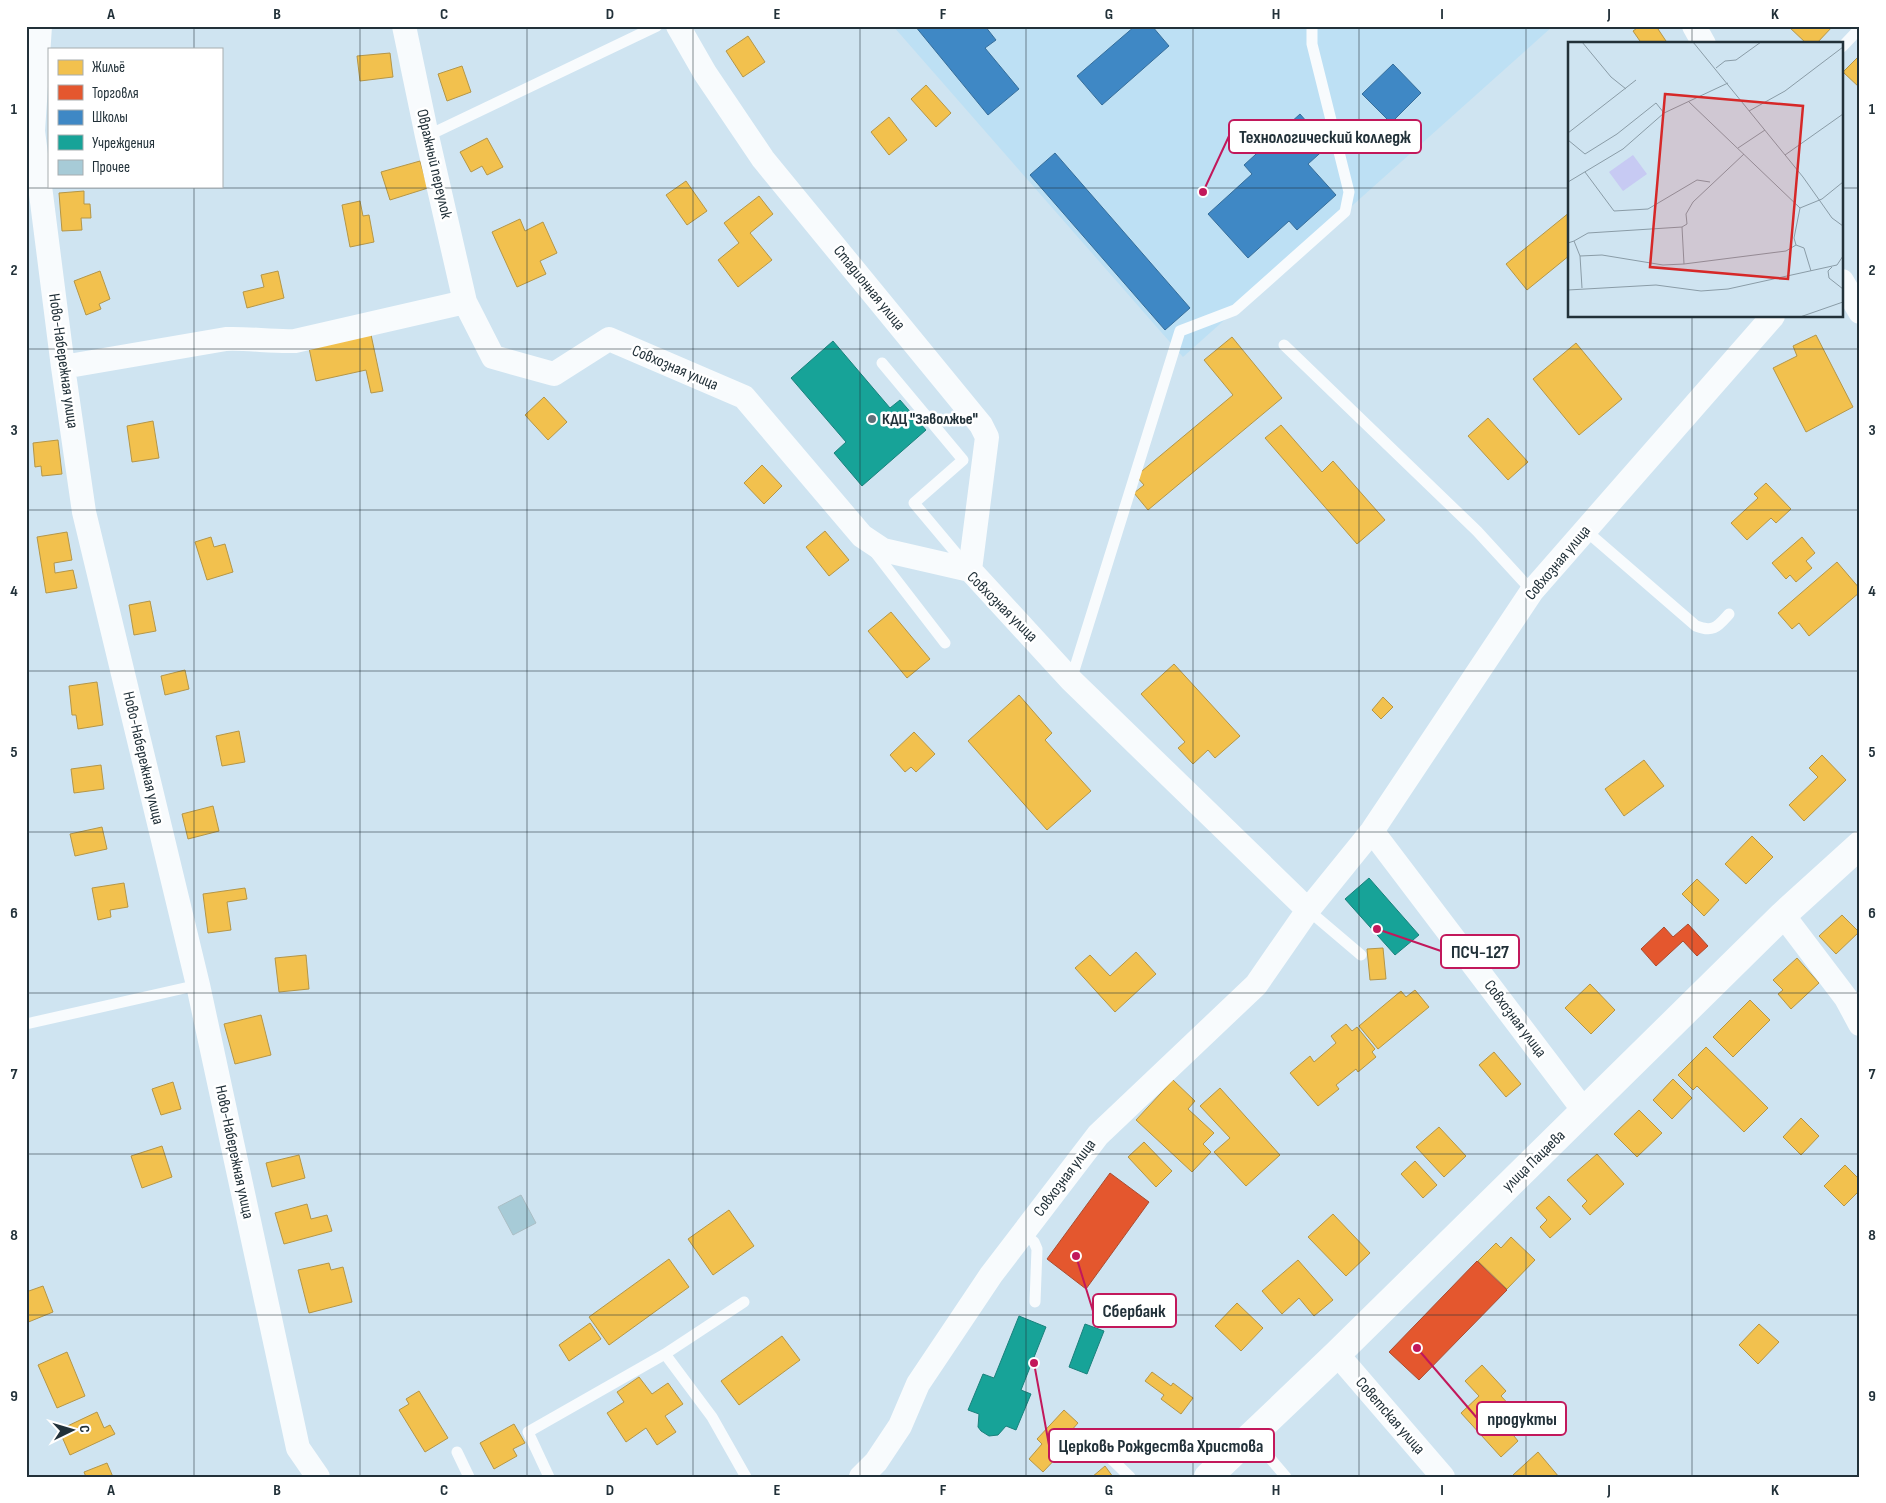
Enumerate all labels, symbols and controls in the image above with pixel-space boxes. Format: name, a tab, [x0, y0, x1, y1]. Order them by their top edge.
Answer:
text: A	[106, 5, 115, 24]
text: B	[273, 5, 281, 24]
text: C	[440, 5, 448, 24]
text: D	[606, 5, 614, 24]
text: E	[774, 5, 781, 24]
text: F	[940, 5, 947, 24]
text: G	[1105, 5, 1113, 24]
text: H	[1272, 5, 1280, 24]
text: I	[1440, 5, 1444, 24]
text: J	[1606, 5, 1611, 24]
text: K	[1771, 5, 1779, 24]
inset map	[1568, 42, 1844, 318]
legend	[48, 48, 222, 188]
text: Жильё	[92, 58, 125, 77]
text: Торговля	[92, 84, 139, 103]
text: 1	[11, 100, 18, 119]
text: 1	[1869, 100, 1876, 119]
street label: Овражный переулок	[412, 107, 456, 221]
text: Школы	[92, 108, 128, 127]
callout: Технологический колледж	[1229, 120, 1421, 153]
text: Технологический колледж	[1239, 127, 1411, 148]
text: Учреждения	[92, 134, 155, 153]
text: Прочее	[92, 158, 130, 177]
street label: Стадионная улица	[829, 242, 909, 334]
text: 2	[10, 261, 18, 280]
text: 2	[1868, 261, 1876, 280]
street label: Ново-Набережная улица	[44, 292, 82, 430]
street label: Совхозная улица	[629, 341, 721, 395]
place label: КДЦ "Заволжье"	[882, 410, 978, 429]
marker: КДЦ "Заволжье"	[866, 413, 878, 425]
text: 3	[10, 421, 18, 440]
text: 3	[1868, 421, 1876, 440]
street label: Совхозная улица	[1521, 522, 1595, 604]
street label: Совхозная улица	[963, 568, 1041, 646]
text: 4	[10, 582, 18, 601]
text: 4	[1868, 582, 1876, 601]
street label: Ново-Набережная улица	[118, 690, 168, 826]
text: 5	[10, 743, 18, 762]
text: 5	[1868, 743, 1876, 762]
text: 6	[10, 904, 18, 923]
text: 6	[1868, 904, 1876, 923]
callout: ПСЧ-127	[1441, 935, 1519, 968]
text: ПСЧ-127	[1451, 942, 1509, 963]
street label: Совхозная улица	[1480, 977, 1550, 1061]
text: 7	[11, 1065, 18, 1084]
text: 7	[1869, 1065, 1876, 1084]
street label: Ново-Набережная улица	[211, 1084, 257, 1220]
street label: улица Пацаева	[1499, 1126, 1569, 1196]
street label: Совхозная улица	[1030, 1136, 1100, 1220]
text: 8	[10, 1226, 18, 1245]
text: 8	[1868, 1226, 1876, 1245]
callout: Сбербанк	[1093, 1294, 1176, 1327]
text: Сбербанк	[1102, 1301, 1166, 1322]
street label: Советская улица	[1351, 1373, 1429, 1459]
text: 9	[10, 1387, 18, 1406]
text: 9	[1868, 1387, 1876, 1406]
callout: продукты	[1477, 1402, 1566, 1435]
north arrow	[48, 1406, 98, 1456]
text: продукты	[1487, 1409, 1557, 1430]
text: С	[76, 1425, 93, 1433]
callout: Церковь Рождества Христова	[1049, 1429, 1274, 1462]
text: Церковь Рождества Христова	[1059, 1436, 1263, 1457]
text: A	[106, 1481, 115, 1500]
text: B	[273, 1481, 281, 1500]
text: C	[440, 1481, 448, 1500]
text: D	[606, 1481, 614, 1500]
text: E	[774, 1481, 781, 1500]
text: F	[940, 1481, 947, 1500]
text: G	[1105, 1481, 1113, 1500]
text: H	[1272, 1481, 1280, 1500]
text: I	[1440, 1481, 1444, 1500]
text: J	[1606, 1481, 1611, 1500]
text: K	[1771, 1481, 1779, 1500]

